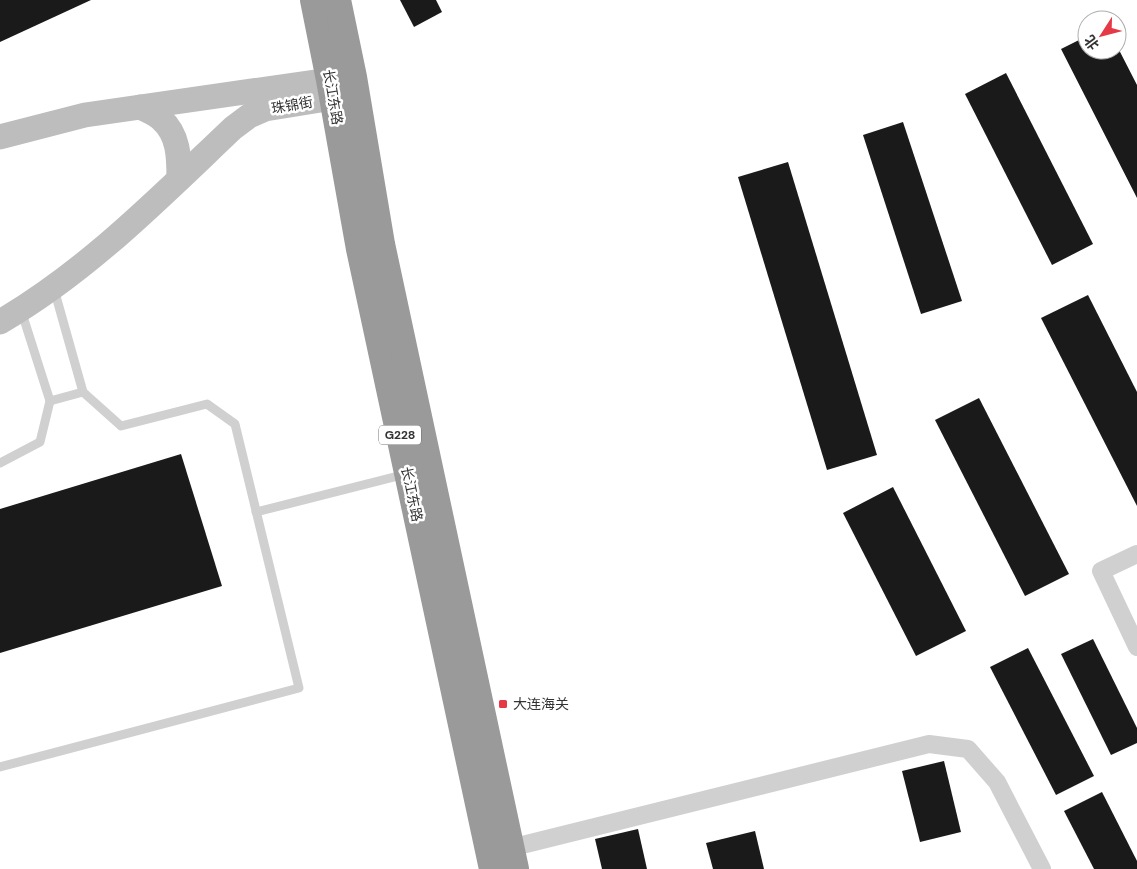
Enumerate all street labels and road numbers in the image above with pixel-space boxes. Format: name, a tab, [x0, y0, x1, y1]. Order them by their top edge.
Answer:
street label: 长江东路	[319, 68, 347, 126]
street label: 珠锦街	[270, 92, 314, 118]
road number: G228	[379, 426, 421, 444]
street label: 长江东路	[397, 465, 427, 523]

